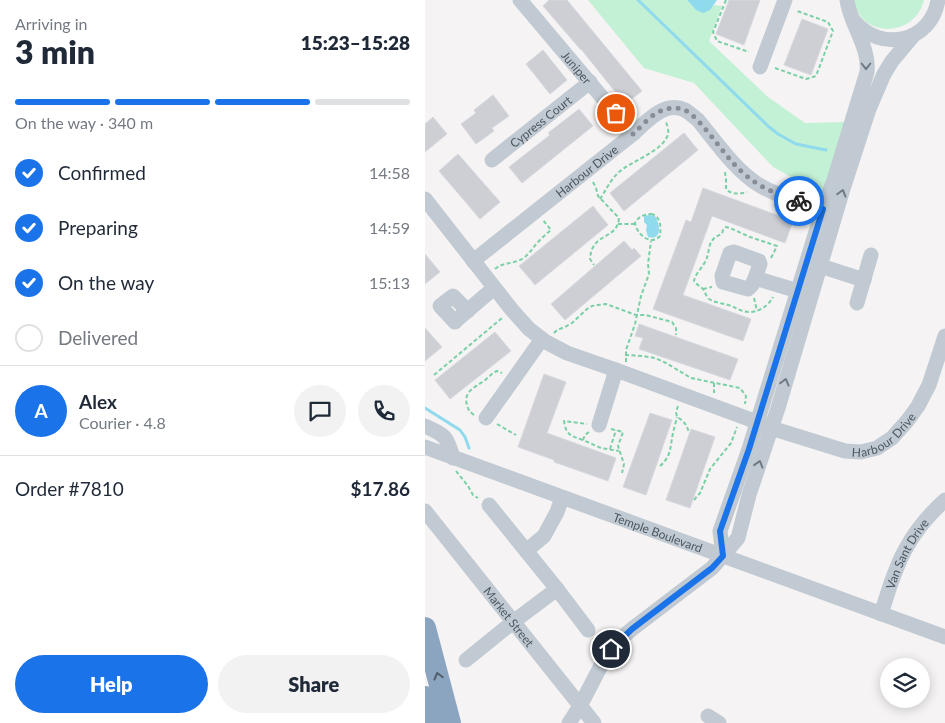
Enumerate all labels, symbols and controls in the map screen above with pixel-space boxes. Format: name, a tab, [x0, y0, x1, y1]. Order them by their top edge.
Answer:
text: Arriving in	[15, 14, 88, 33]
text: 15:23–15:28	[301, 31, 410, 54]
text: 3 min	[15, 32, 95, 71]
street label: Juniper	[559, 48, 595, 87]
one-way arrow	[861, 62, 871, 70]
street label: Cypress Court	[507, 92, 575, 151]
pin	[595, 92, 637, 134]
icon: bag	[602, 99, 630, 127]
text: On the way · 340 m	[15, 113, 153, 132]
street label: Harbour Drive	[552, 142, 621, 200]
icon: check	[15, 159, 43, 187]
text: Confirmed	[58, 161, 146, 184]
text: 14:58	[369, 163, 410, 182]
courier	[774, 176, 824, 226]
icon: bike	[785, 187, 813, 215]
one-way arrow	[837, 189, 847, 197]
icon: check	[15, 214, 43, 242]
text: Preparing	[58, 216, 138, 239]
text: 14:59	[369, 218, 410, 237]
icon: check	[15, 269, 43, 297]
text: On the way	[58, 271, 154, 294]
text: 15:13	[369, 273, 410, 292]
text: Delivered	[58, 326, 138, 349]
one-way arrow	[779, 377, 790, 386]
button: chat	[294, 385, 346, 437]
button: phone	[358, 385, 410, 437]
text: Alex	[79, 390, 117, 413]
text: A	[34, 399, 48, 422]
street label: Harbour Drive	[851, 409, 919, 459]
text: Courier · 4.8	[79, 413, 166, 432]
one-way arrow	[754, 460, 764, 468]
text: Order #7810	[15, 477, 124, 500]
text: $17.86	[350, 477, 410, 500]
street label: Temple Boulevard	[611, 509, 705, 555]
street label: Van Sant Drive	[882, 515, 932, 591]
street label: Market Street	[481, 584, 538, 650]
pin	[590, 628, 632, 670]
icon: home	[597, 635, 625, 663]
button: Help	[15, 655, 208, 713]
button: Share	[218, 655, 410, 713]
map controls	[880, 658, 930, 708]
button: layers	[880, 658, 930, 708]
one-way arrow	[433, 672, 443, 680]

